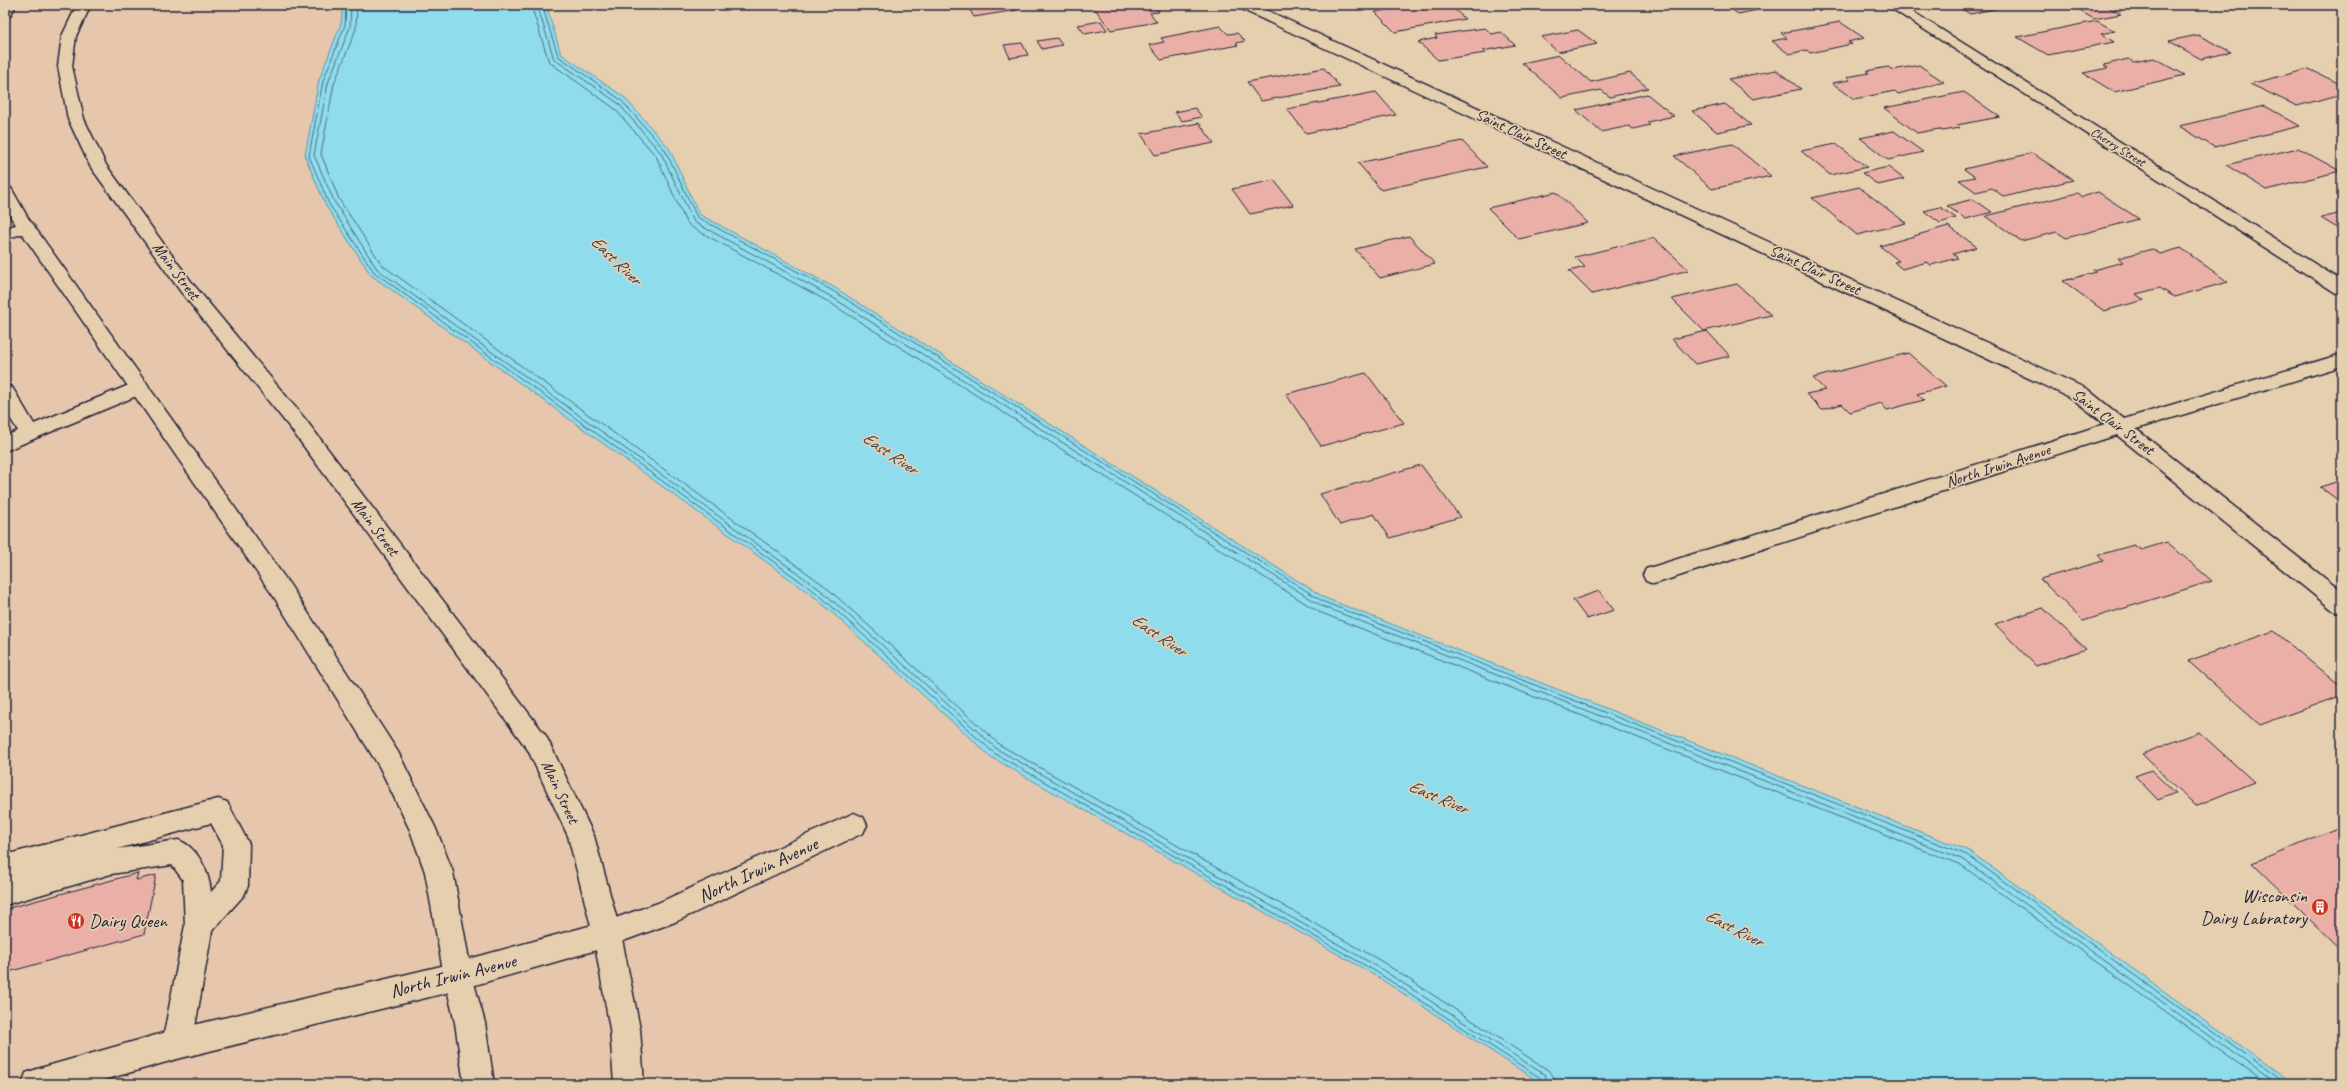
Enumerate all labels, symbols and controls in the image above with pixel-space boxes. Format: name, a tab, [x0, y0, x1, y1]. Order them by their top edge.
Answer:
street label: Saint Clair Street	[1472, 104, 1571, 164]
street label: Cherry Street	[2088, 124, 2150, 171]
water label: East River	[587, 231, 647, 291]
street label: Main Street	[148, 238, 205, 305]
street label: Saint Clair Street	[1766, 240, 1865, 300]
street label: Saint Clair Street	[2068, 385, 2159, 460]
water label: East River	[859, 427, 924, 481]
street label: North Irwin Avenue	[1943, 439, 2054, 492]
street label: Main Street	[347, 494, 404, 561]
water label: East River	[1128, 609, 1193, 663]
street label: Main Street	[537, 757, 584, 828]
water label: East River	[1406, 775, 1473, 820]
street label: North Irwin Avenue	[694, 831, 823, 908]
place label: Wisconsin Dairy Labratory	[2201, 884, 2309, 930]
building icon: Wisconsin Dairy Labratory	[2310, 897, 2330, 917]
water label: East River	[1702, 905, 1769, 953]
place label: Dairy Queen	[89, 909, 168, 933]
restaurant icon: Dairy Queen	[66, 911, 86, 931]
street label: North Irwin Avenue	[388, 948, 520, 1003]

